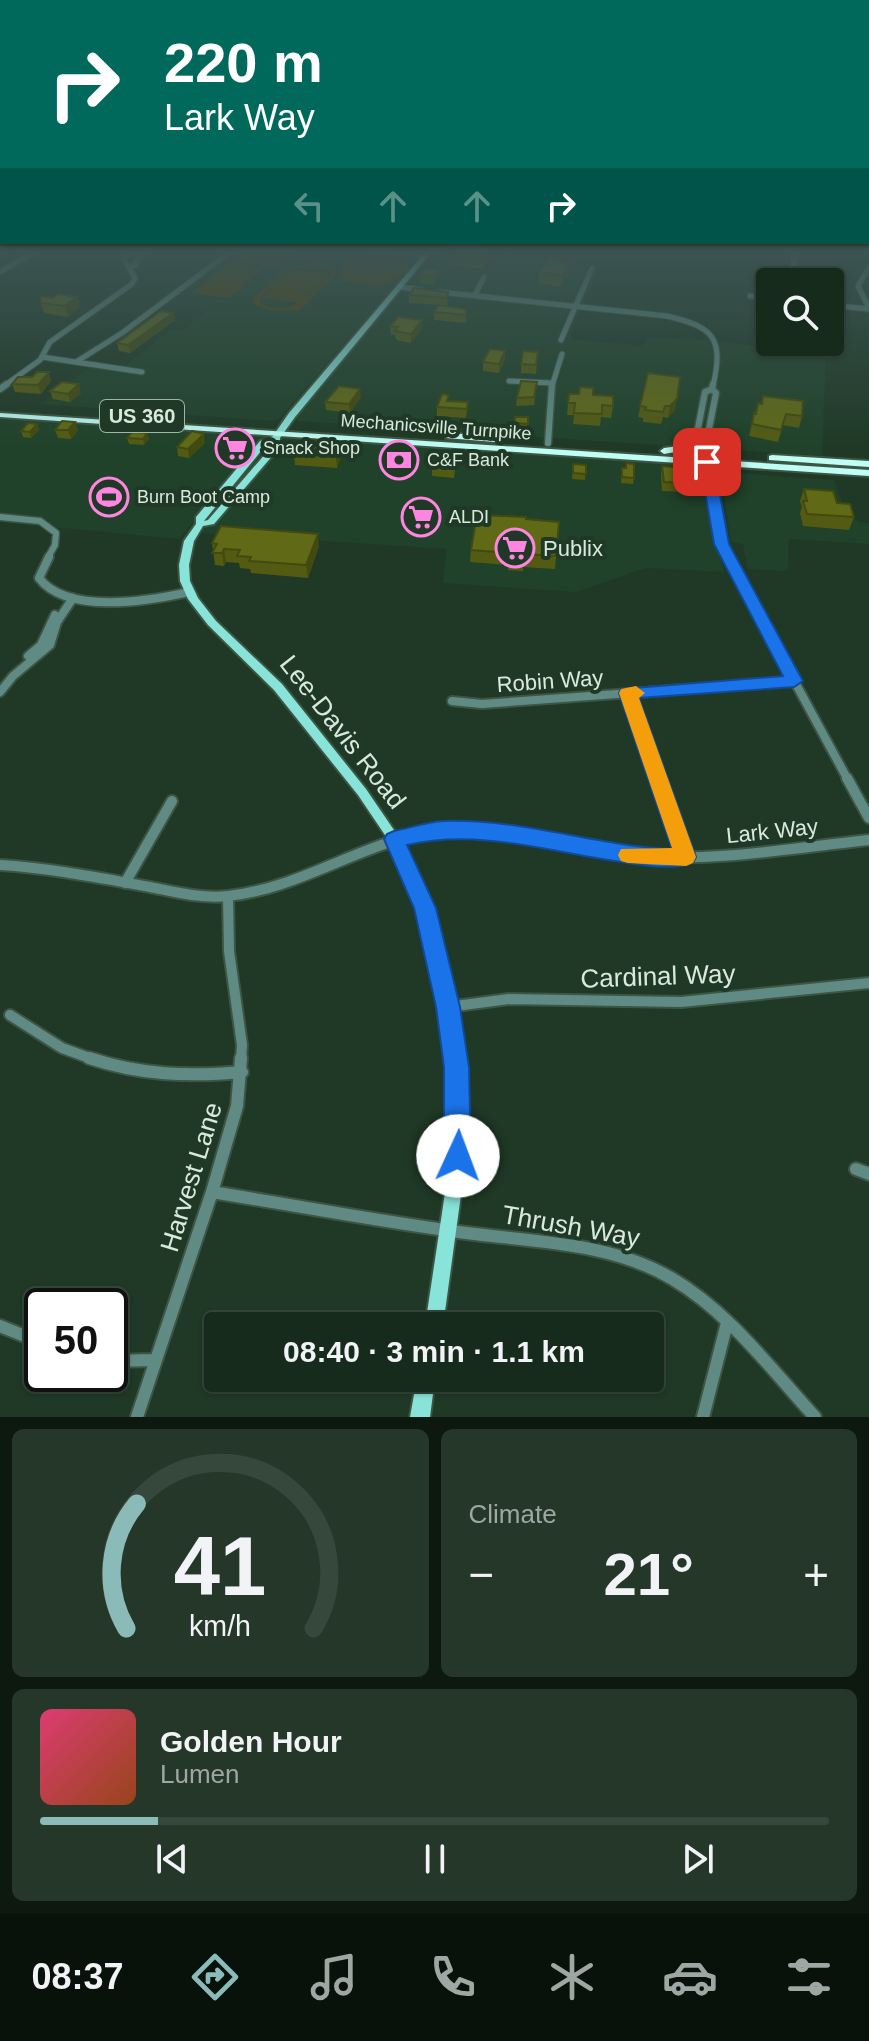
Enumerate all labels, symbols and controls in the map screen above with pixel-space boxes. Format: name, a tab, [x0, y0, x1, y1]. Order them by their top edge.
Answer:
text: 220 m	[164, 31, 323, 94]
icon: right	[32, 32, 136, 136]
text: Lark Way	[164, 97, 315, 138]
icon: left	[287, 184, 331, 228]
icon: ahead	[371, 184, 415, 228]
icon: ahead	[455, 184, 499, 228]
icon: right	[539, 184, 583, 228]
map controls	[756, 268, 844, 356]
button: search	[756, 268, 844, 356]
road number: US 360	[100, 400, 184, 432]
street label: Mechanicsville Turnpike	[340, 410, 532, 444]
supermarket icon: Snack Shop	[214, 427, 256, 469]
pin	[673, 428, 741, 496]
place label: Snack Shop	[263, 438, 360, 458]
bank icon: C&F Bank	[378, 439, 420, 481]
icon: arrive	[685, 440, 729, 484]
place label: C&F Bank	[427, 450, 510, 470]
sports icon: Burn Boot Camp	[88, 476, 130, 518]
place label: Burn Boot Camp	[137, 487, 270, 507]
supermarket icon: ALDI	[400, 496, 442, 538]
place label: ALDI	[449, 507, 489, 527]
supermarket icon: Publix	[494, 527, 536, 569]
place label: Publix	[543, 536, 603, 561]
street label: Lee-Davis Road	[274, 649, 412, 815]
street label: Robin Way	[496, 665, 604, 697]
street label: Lark Way	[725, 814, 819, 848]
street label: Cardinal Way	[580, 958, 736, 994]
street label: Harvest Lane	[154, 1099, 228, 1255]
position arrow	[416, 1114, 500, 1198]
street label: Thrush Way	[500, 1199, 642, 1253]
speed limit sign: 50	[24, 1288, 128, 1392]
text: 08:40 · 3 min · 1.1 km	[283, 1335, 585, 1368]
text: Climate	[469, 1499, 557, 1529]
text: 41	[174, 1520, 267, 1613]
text: 21°	[603, 1541, 694, 1608]
text: −	[469, 1550, 494, 1599]
text: +	[803, 1550, 829, 1599]
text: km/h	[189, 1610, 251, 1642]
text: Golden Hour	[160, 1725, 342, 1758]
text: Lumen	[160, 1759, 240, 1789]
icon: previous	[150, 1837, 194, 1881]
icon: pause	[413, 1837, 457, 1881]
icon: next	[676, 1837, 720, 1881]
icon: directions	[187, 1949, 243, 2005]
icon: music	[306, 1949, 362, 2005]
icon: phone	[425, 1949, 481, 2005]
icon: climate	[544, 1949, 600, 2005]
icon: car	[662, 1949, 718, 2005]
icon: filters	[781, 1949, 837, 2005]
text: 08:37	[31, 1956, 124, 1997]

